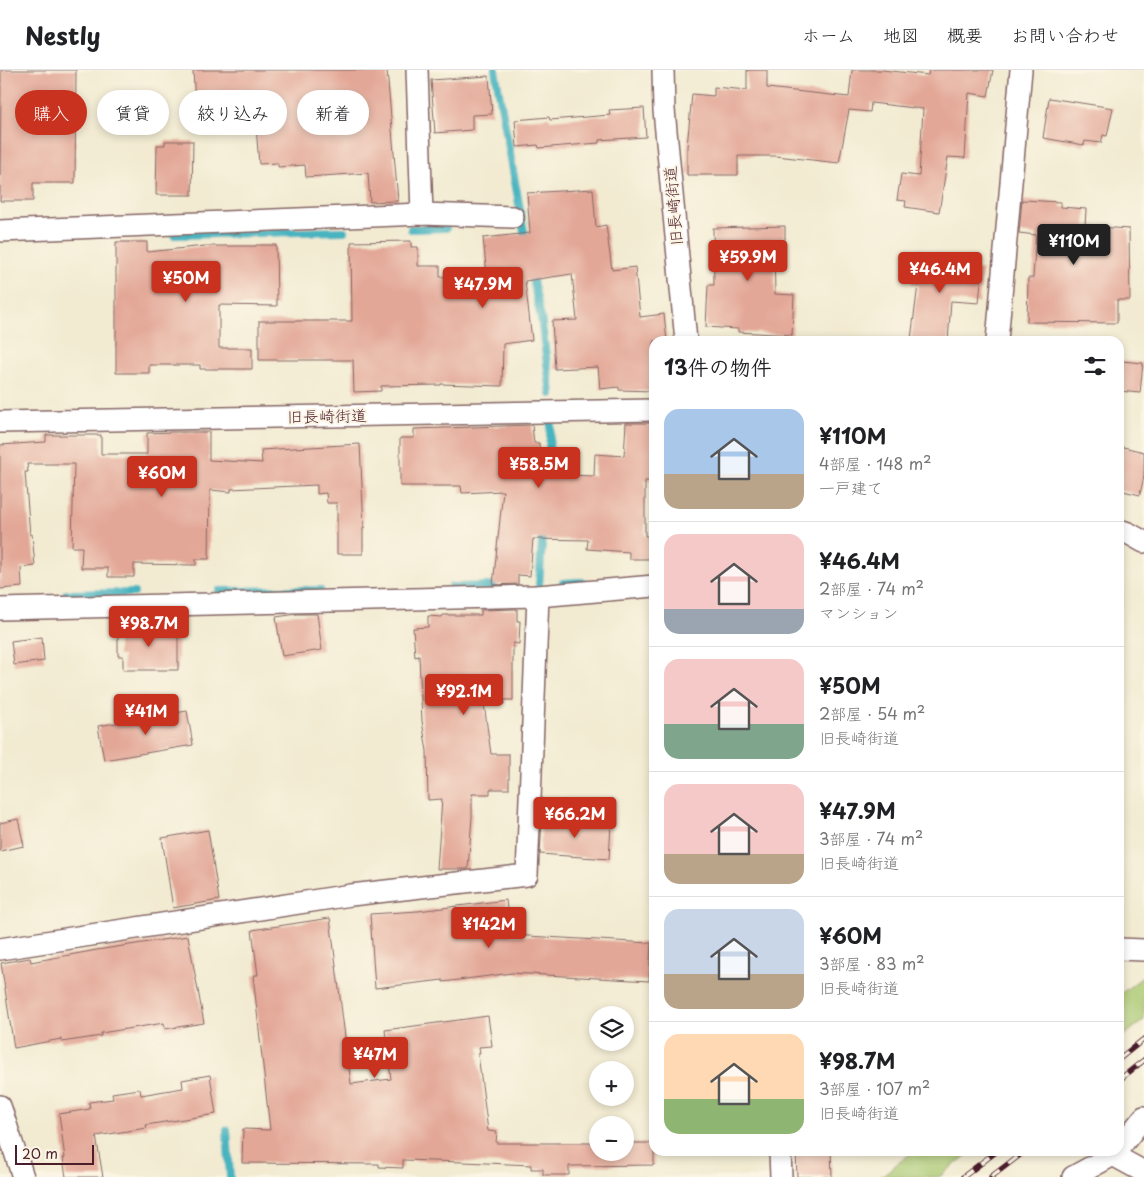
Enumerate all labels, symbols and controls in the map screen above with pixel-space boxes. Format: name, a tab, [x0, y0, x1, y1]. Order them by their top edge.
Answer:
text: Nestly	[25, 17, 101, 53]
text: ホーム	[802, 21, 855, 48]
text: 地図	[883, 21, 919, 48]
text: 概要	[947, 21, 983, 48]
text: お問い合わせ	[1011, 21, 1119, 48]
chip: 購入	[15, 90, 87, 135]
chip: 賃貸	[97, 90, 169, 135]
chip: 絞り込み	[179, 90, 287, 135]
chip: 新着	[297, 90, 369, 135]
street label: 旧長崎街道	[657, 165, 687, 247]
pin: ¥110M	[1039, 224, 1109, 266]
text: ¥110M	[1048, 228, 1100, 252]
pin: ¥59.9M	[707, 240, 789, 282]
text: ¥59.9M	[719, 244, 777, 268]
pin: ¥46.4M	[899, 252, 981, 294]
text: ¥46.4M	[909, 256, 971, 280]
pin: ¥50M	[156, 260, 216, 303]
text: ¥50M	[163, 265, 209, 289]
pin: ¥47.9M	[442, 266, 524, 309]
text: ¥47.9M	[454, 271, 512, 295]
text: 13件の物件	[664, 350, 772, 382]
icon: filters	[1081, 352, 1109, 380]
street label: 旧長崎街道	[287, 402, 367, 428]
text: ¥110M	[819, 419, 886, 451]
icon: home	[704, 429, 764, 489]
pin: ¥58.5M	[498, 446, 580, 489]
text: ¥58.5M	[509, 451, 569, 475]
text: 4部屋 · 148 m²	[819, 451, 932, 475]
pin: ¥60M	[132, 456, 192, 498]
text: ¥60M	[138, 460, 186, 484]
text: 一戸建て	[819, 475, 883, 499]
text: ¥46.4M	[819, 544, 900, 576]
icon: home	[704, 554, 764, 614]
text: 2部屋 · 74 m²	[819, 576, 924, 600]
text: マンション	[819, 600, 898, 624]
pin: ¥98.7M	[108, 606, 190, 648]
text: ¥98.7M	[120, 610, 178, 634]
text: ¥50M	[819, 669, 881, 701]
pin: ¥92.1M	[423, 674, 505, 716]
text: ¥92.1M	[436, 678, 492, 702]
icon: home	[704, 679, 764, 739]
pin: ¥41M	[116, 694, 176, 736]
text: ¥41M	[125, 698, 167, 722]
text: 2部屋 · 54 m²	[819, 701, 925, 725]
text: 旧長崎街道	[819, 725, 899, 749]
text: ¥47.9M	[819, 794, 896, 826]
pin: ¥66.2M	[534, 796, 616, 839]
text: ¥66.2M	[544, 801, 606, 825]
icon: home	[704, 804, 764, 864]
text: 3部屋 · 74 m²	[819, 826, 923, 850]
text: 旧長崎街道	[819, 850, 899, 874]
pin: ¥142M	[454, 906, 524, 949]
text: ¥142M	[462, 911, 516, 935]
text: ¥60M	[819, 919, 882, 951]
icon: home	[704, 929, 764, 989]
text: 3部屋 · 83 m²	[819, 951, 925, 975]
text: 旧長崎街道	[819, 975, 899, 999]
map controls	[589, 1006, 634, 1161]
button: layers	[589, 1006, 634, 1051]
pin: ¥47M	[345, 1036, 405, 1079]
text: ¥47M	[353, 1041, 397, 1065]
text: ¥98.7M	[819, 1044, 895, 1076]
icon: home	[704, 1054, 764, 1114]
button: +	[589, 1061, 634, 1106]
text: 3部屋 · 107 m²	[819, 1076, 930, 1100]
text: 旧長崎街道	[819, 1100, 899, 1124]
button: −	[589, 1116, 634, 1161]
scale bar	[15, 1142, 94, 1165]
text: 20 m	[22, 1143, 58, 1164]

